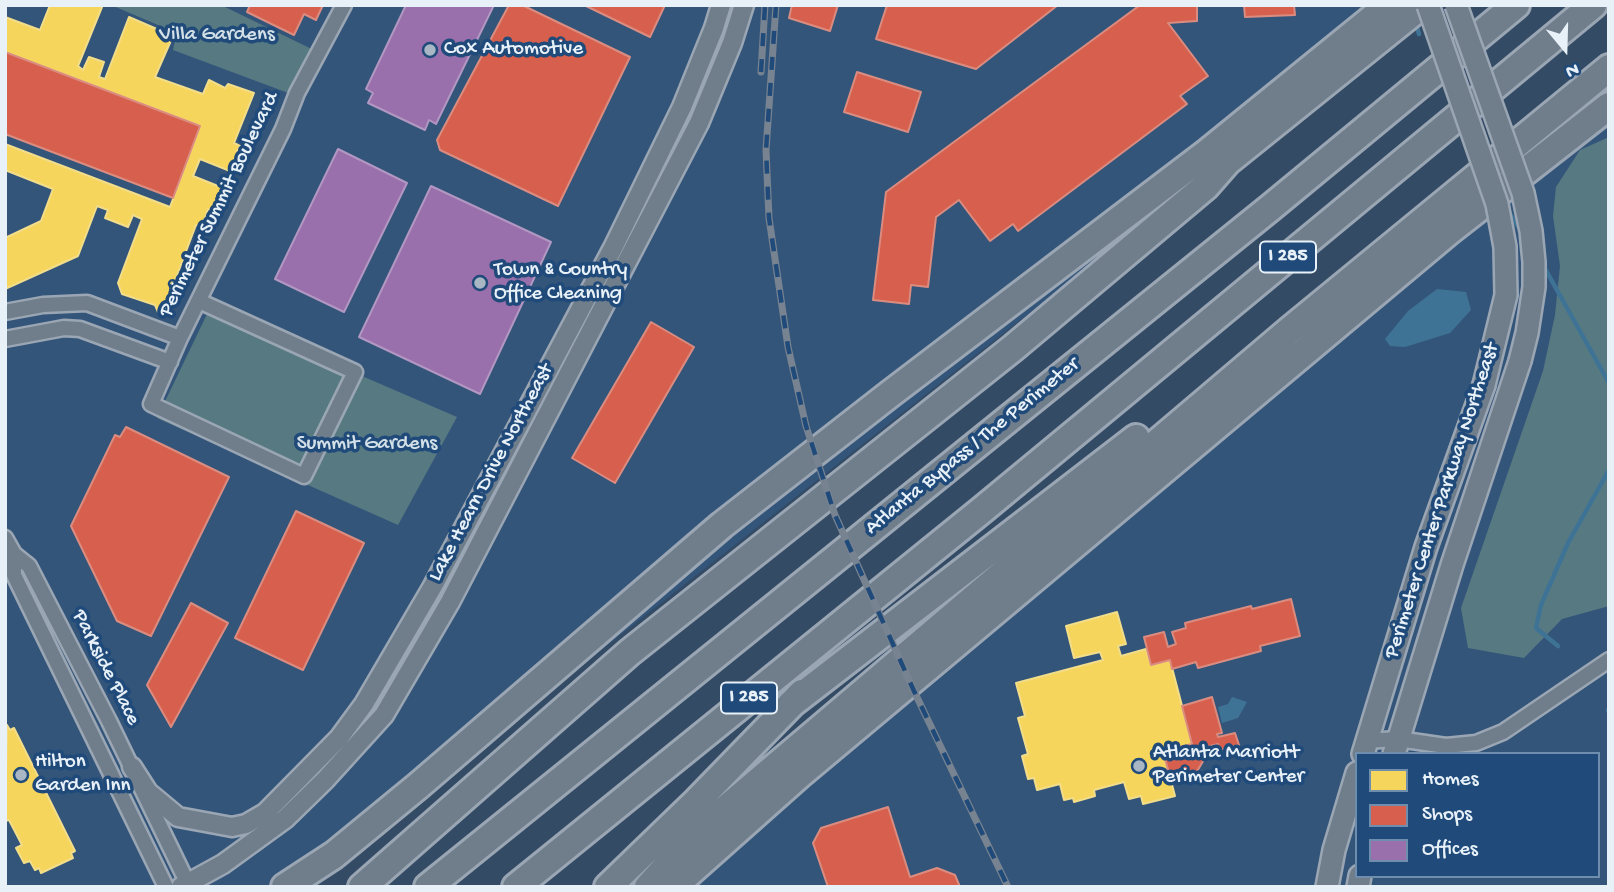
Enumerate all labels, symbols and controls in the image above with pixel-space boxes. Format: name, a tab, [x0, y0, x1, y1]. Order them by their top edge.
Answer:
north arrow	[1530, 14, 1600, 84]
park label: Villa Gardens	[159, 23, 275, 49]
place label: Cox Automotive	[444, 37, 583, 63]
marker: Cox Automotive	[422, 42, 438, 58]
text: N	[1562, 56, 1582, 82]
street label: Perimeter Summit Boulevard	[155, 88, 285, 322]
road number: I 285	[1260, 242, 1316, 272]
place label: Town & Country Office Cleaning	[494, 258, 627, 308]
marker: Town & Country Office Cleaning	[472, 275, 488, 291]
street label: Perimeter Center Parkway Northeast	[1380, 340, 1506, 662]
street label: Atlanta Bypass / The Perimeter	[861, 353, 1085, 541]
street label: Lake Hearn Drive Northeast	[424, 360, 560, 586]
park label: Summit Gardens	[297, 432, 437, 458]
street label: Parkside Place	[65, 606, 145, 730]
road number: I 285	[721, 682, 777, 713]
place label: Atlanta Marriott Perimeter Center	[1153, 741, 1304, 791]
place label: Hilton Garden Inn	[35, 750, 130, 800]
legend	[1355, 752, 1600, 878]
marker: Atlanta Marriott Perimeter Center	[1131, 758, 1147, 774]
marker: Hilton Garden Inn	[13, 767, 29, 783]
text: Homes	[1422, 768, 1478, 793]
text: Shops	[1422, 803, 1472, 828]
text: Offices	[1422, 838, 1478, 863]

